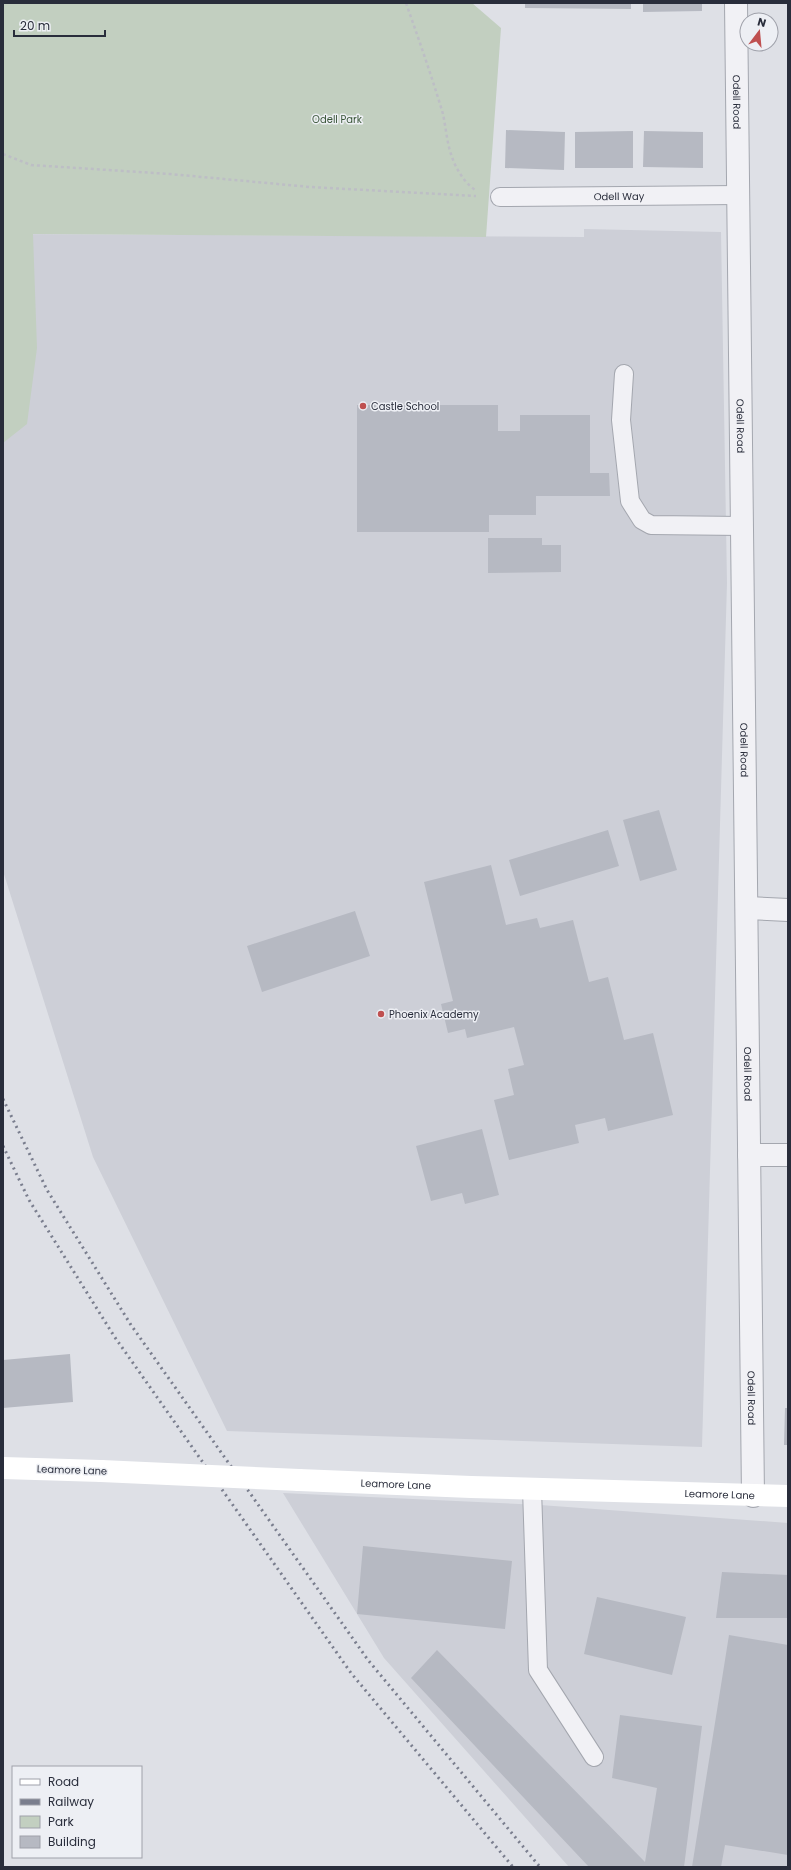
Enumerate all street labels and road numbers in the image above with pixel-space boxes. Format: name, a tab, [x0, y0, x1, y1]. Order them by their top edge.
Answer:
street label: Odell Road	[729, 75, 745, 129]
street label: Odell Way	[594, 188, 645, 204]
street label: Odell Road	[733, 399, 749, 453]
street label: Odell Road	[737, 723, 752, 777]
street label: Odell Road	[740, 1047, 756, 1101]
street label: Odell Road	[744, 1371, 760, 1425]
street label: Leamore Lane	[37, 1461, 107, 1479]
street label: Leamore Lane	[360, 1475, 431, 1493]
street label: Leamore Lane	[684, 1486, 755, 1503]

